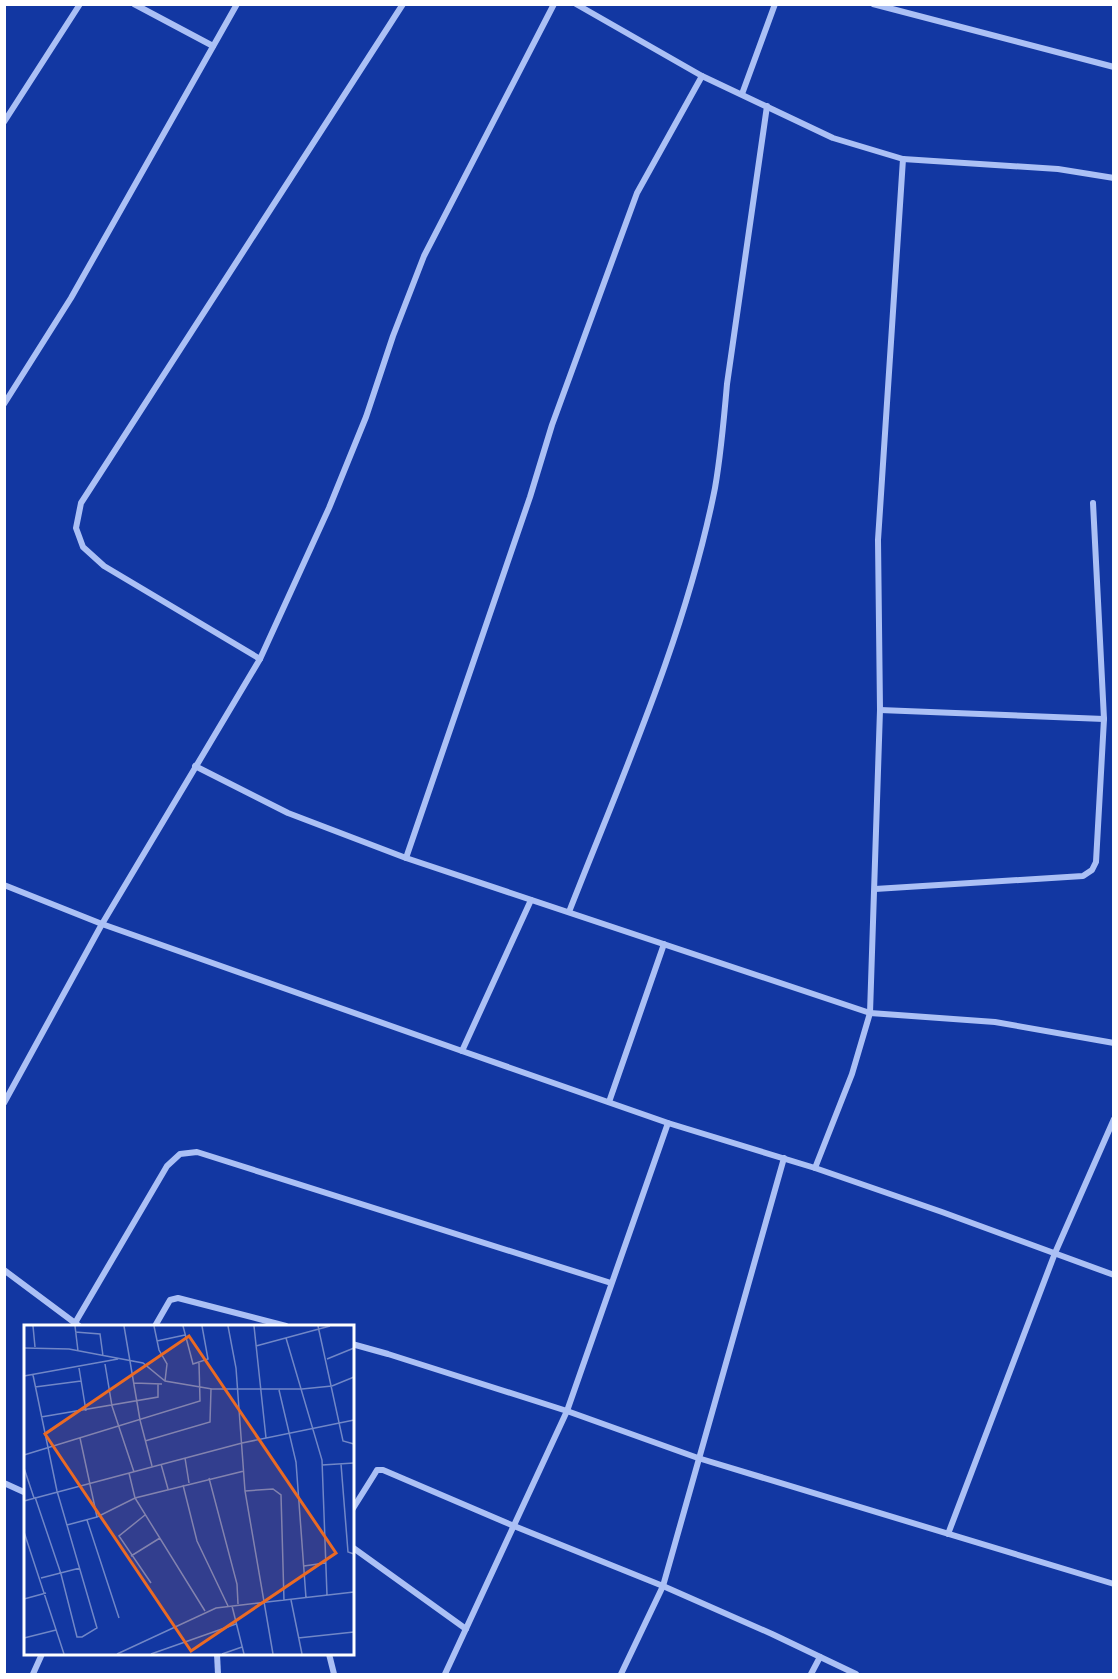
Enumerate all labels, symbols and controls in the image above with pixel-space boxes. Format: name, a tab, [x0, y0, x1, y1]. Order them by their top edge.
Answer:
inset map	[24, 1325, 354, 1655]

